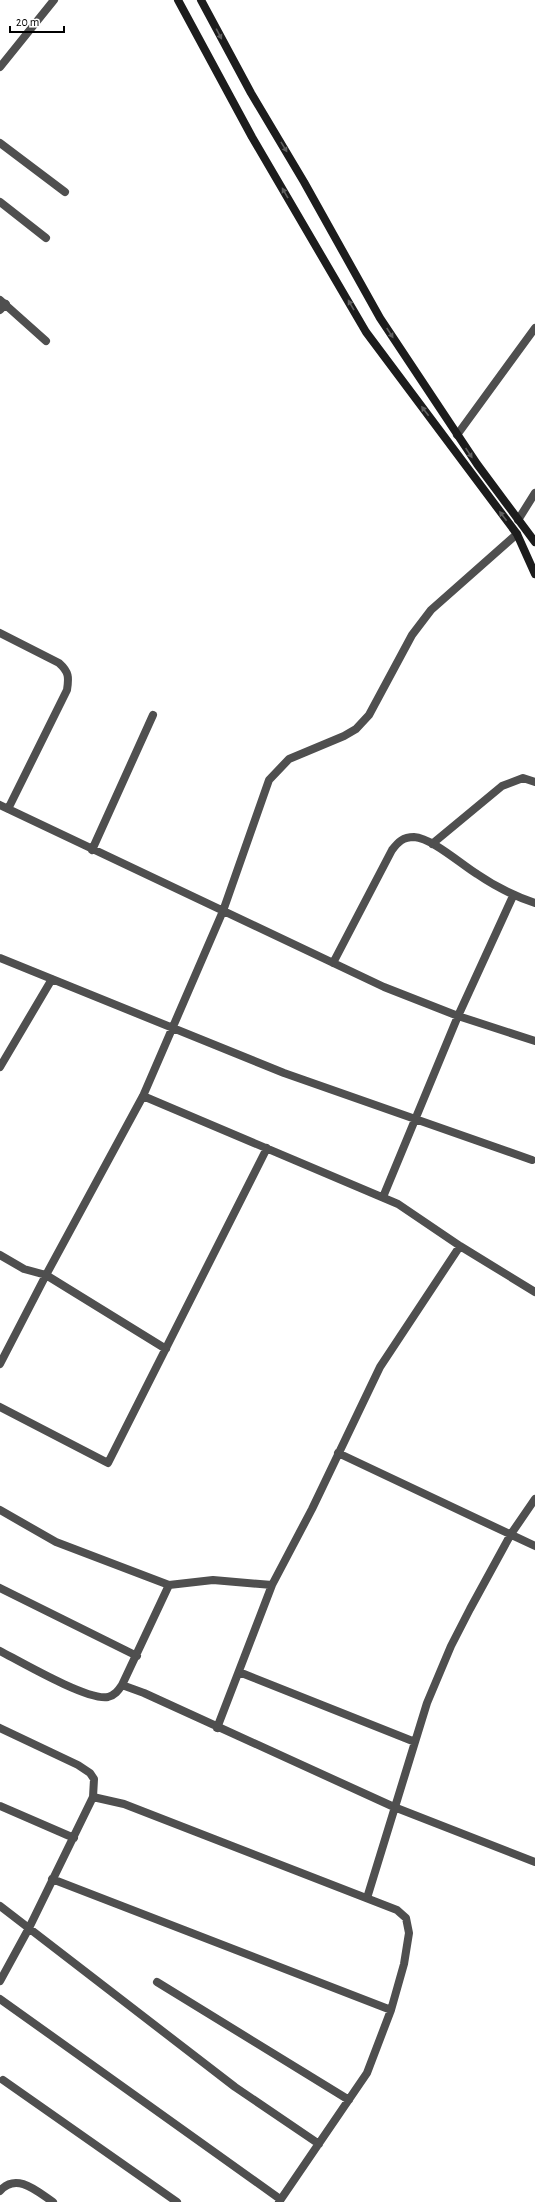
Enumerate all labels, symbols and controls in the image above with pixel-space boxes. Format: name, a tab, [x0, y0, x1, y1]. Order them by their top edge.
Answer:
scale bar	[10, 8, 64, 34]
text: 20 m	[16, 16, 39, 28]
one-way arrow	[216, 29, 223, 40]
one-way arrow	[280, 141, 287, 153]
one-way arrow	[281, 188, 289, 198]
one-way arrow	[347, 299, 354, 311]
one-way arrow	[386, 328, 394, 338]
one-way arrow	[421, 406, 430, 417]
one-way arrow	[465, 448, 473, 458]
one-way arrow	[499, 510, 507, 521]

